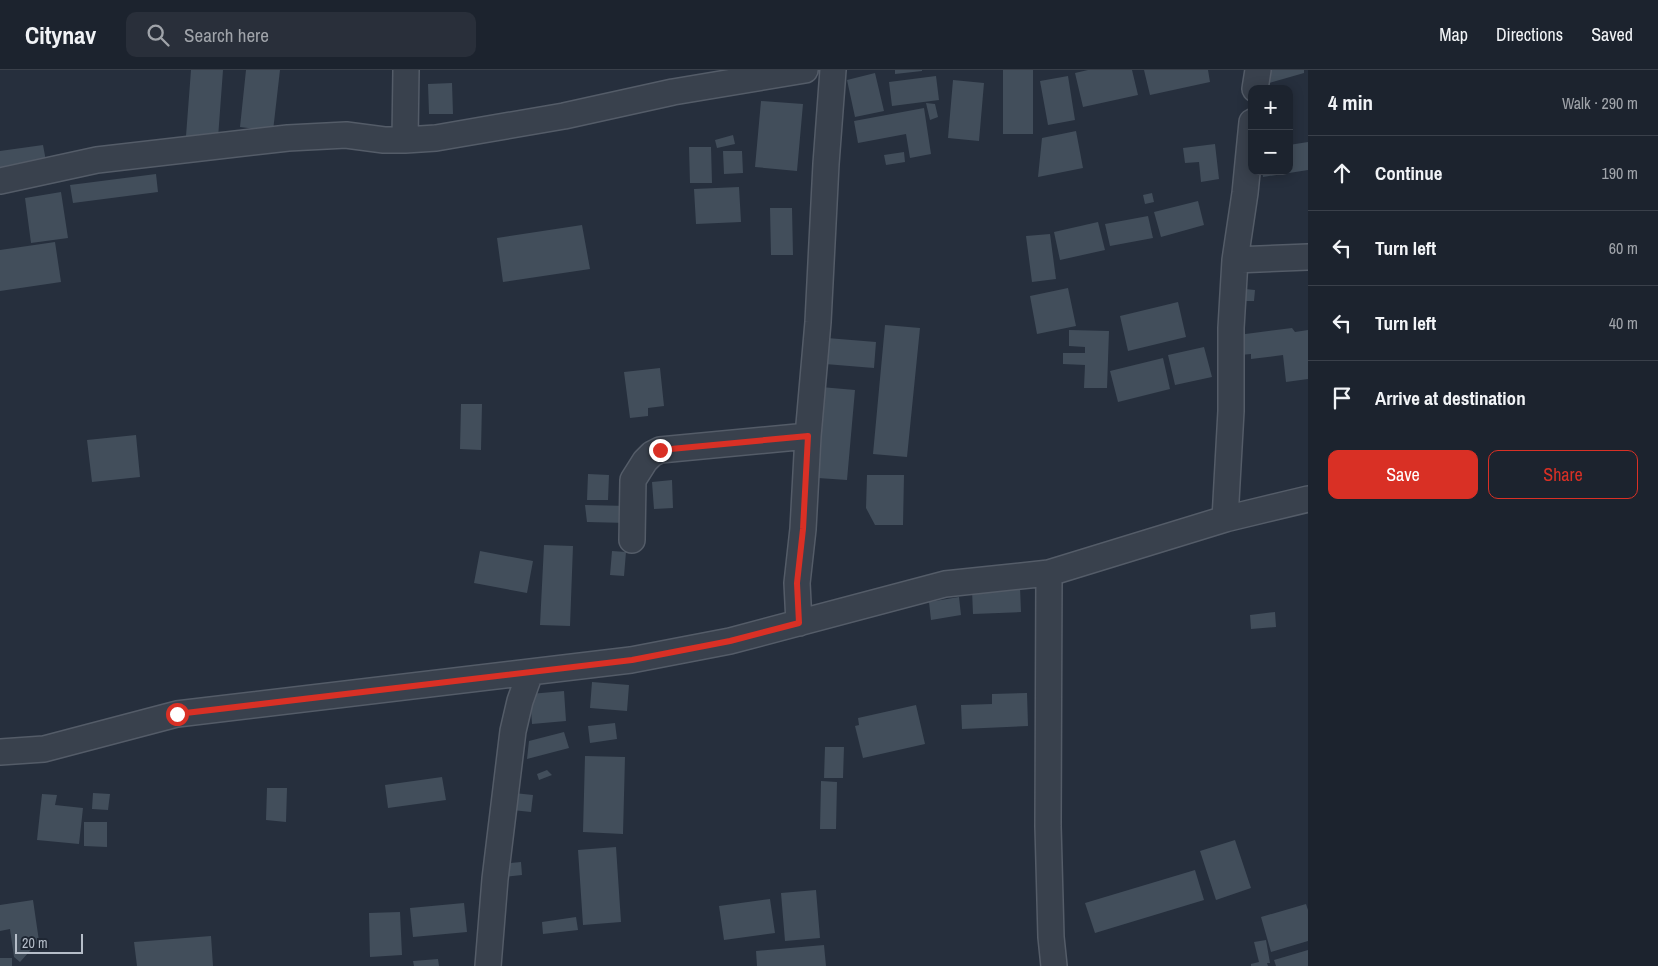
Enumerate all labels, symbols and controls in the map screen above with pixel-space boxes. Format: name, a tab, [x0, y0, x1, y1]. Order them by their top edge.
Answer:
search box	[126, 12, 476, 57]
text: Citynav	[25, 19, 96, 51]
icon: search	[144, 21, 172, 49]
text: Search here	[184, 22, 269, 48]
text: Map	[1439, 22, 1468, 47]
text: Directions	[1496, 22, 1563, 47]
text: Saved	[1591, 22, 1633, 47]
map controls	[1248, 85, 1293, 175]
button: +	[1248, 85, 1293, 130]
text: 4 min	[1328, 88, 1373, 117]
text: Walk · 290 m	[1562, 92, 1638, 114]
button: −	[1248, 130, 1293, 175]
icon: ahead	[1328, 159, 1356, 187]
text: Continue	[1375, 160, 1443, 186]
text: 190 m	[1602, 162, 1638, 184]
icon: left	[1328, 234, 1356, 262]
text: Turn left	[1375, 235, 1436, 261]
text: 60 m	[1609, 237, 1638, 259]
icon: left	[1328, 309, 1356, 337]
text: Turn left	[1375, 310, 1436, 336]
text: 40 m	[1609, 312, 1638, 334]
icon: arrive	[1328, 384, 1356, 412]
text: Arrive at destination	[1375, 385, 1526, 411]
route end	[649, 439, 672, 462]
button: Save	[1328, 450, 1478, 499]
button: Share	[1488, 450, 1638, 499]
route start	[166, 703, 189, 726]
scale bar	[15, 931, 82, 954]
text: 20 m	[22, 934, 48, 952]

